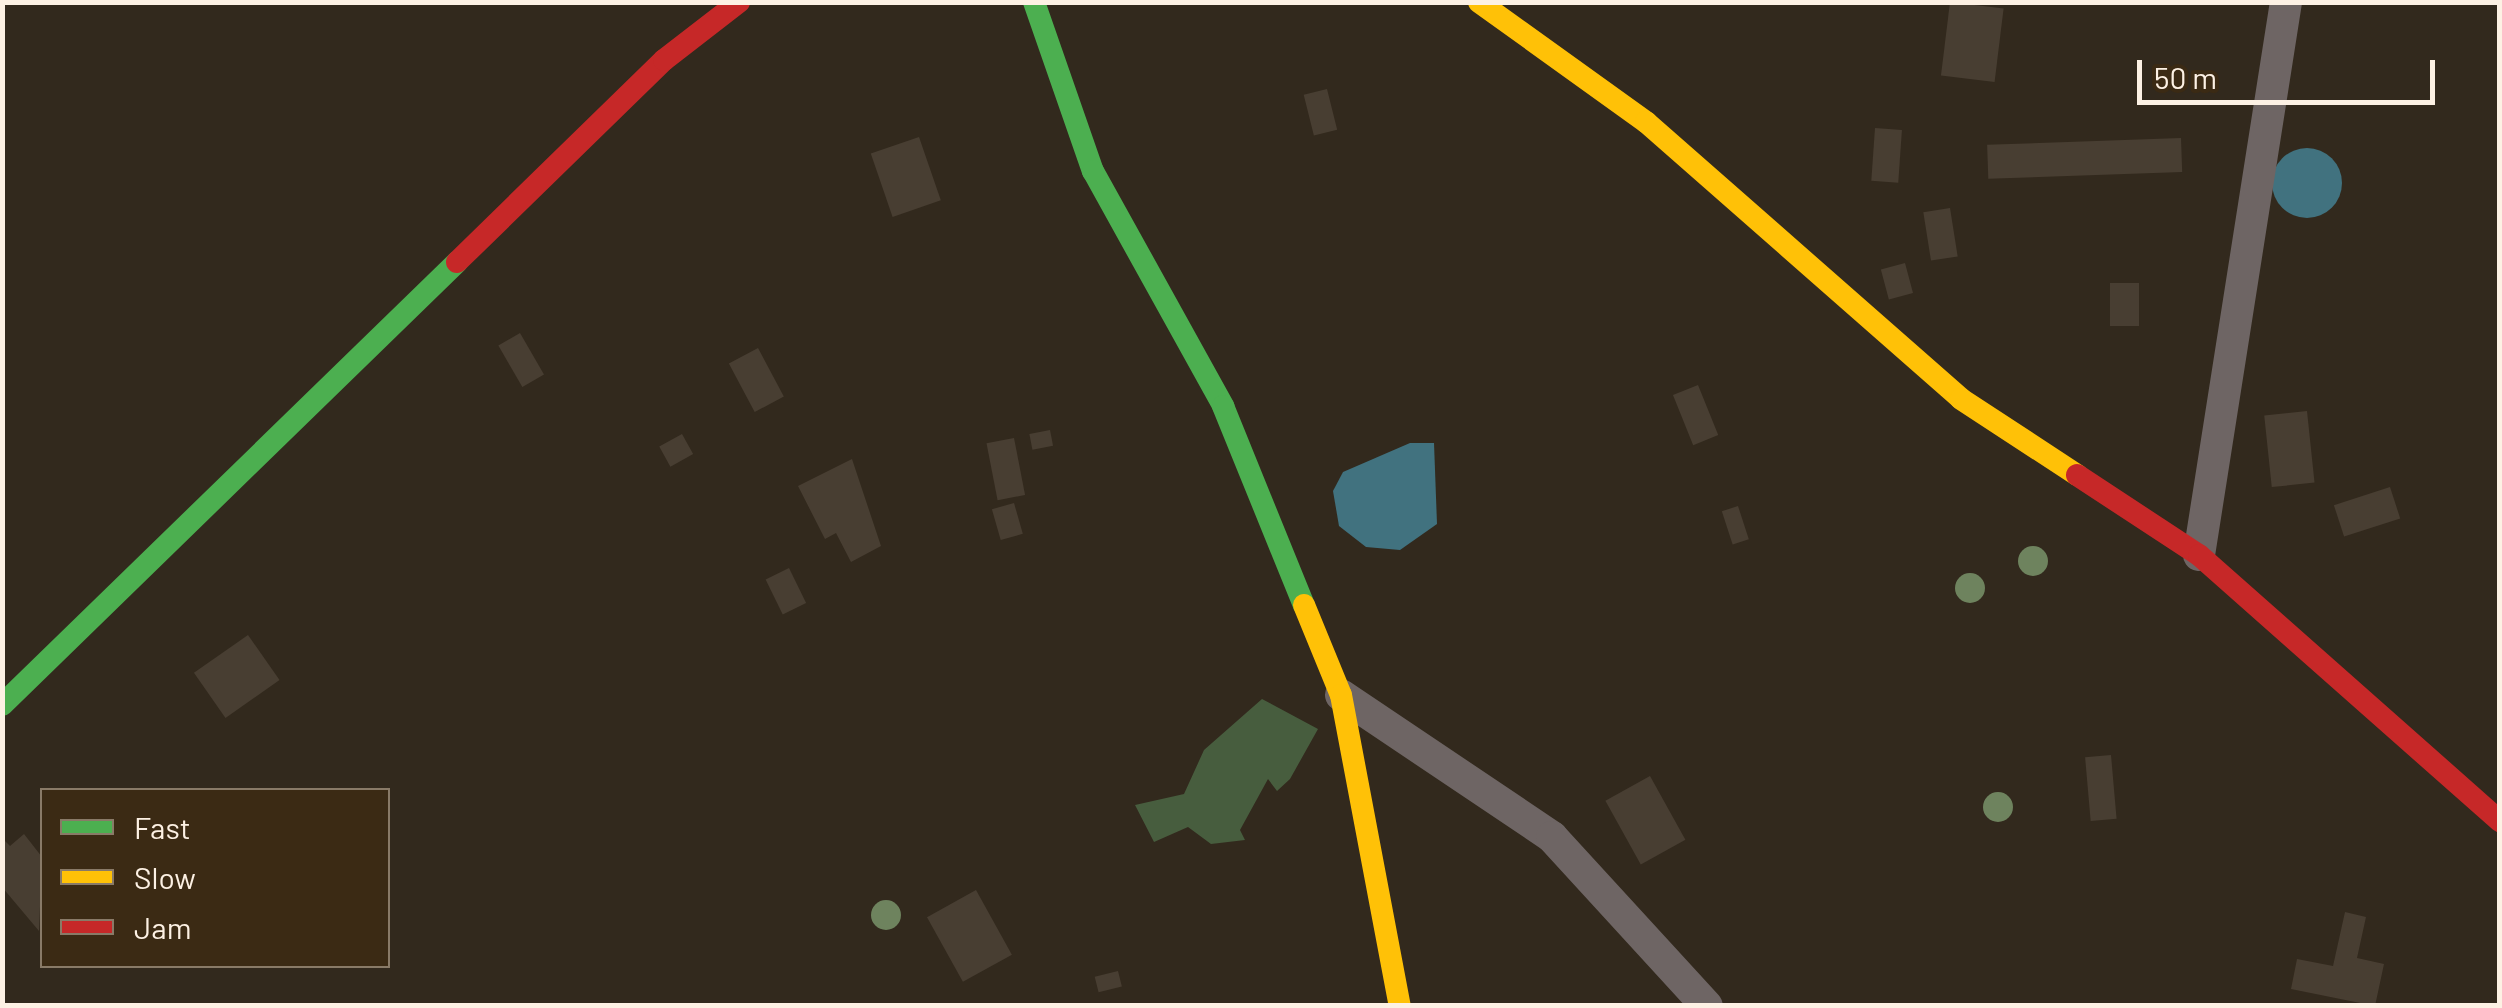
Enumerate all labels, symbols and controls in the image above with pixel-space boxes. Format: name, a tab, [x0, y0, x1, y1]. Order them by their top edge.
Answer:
scale bar	[2142, 40, 2440, 102]
text: 50 m	[2154, 59, 2217, 95]
legend	[40, 788, 390, 968]
text: Fast	[134, 809, 191, 845]
text: Slow	[134, 859, 196, 895]
text: Jam	[134, 909, 191, 945]

